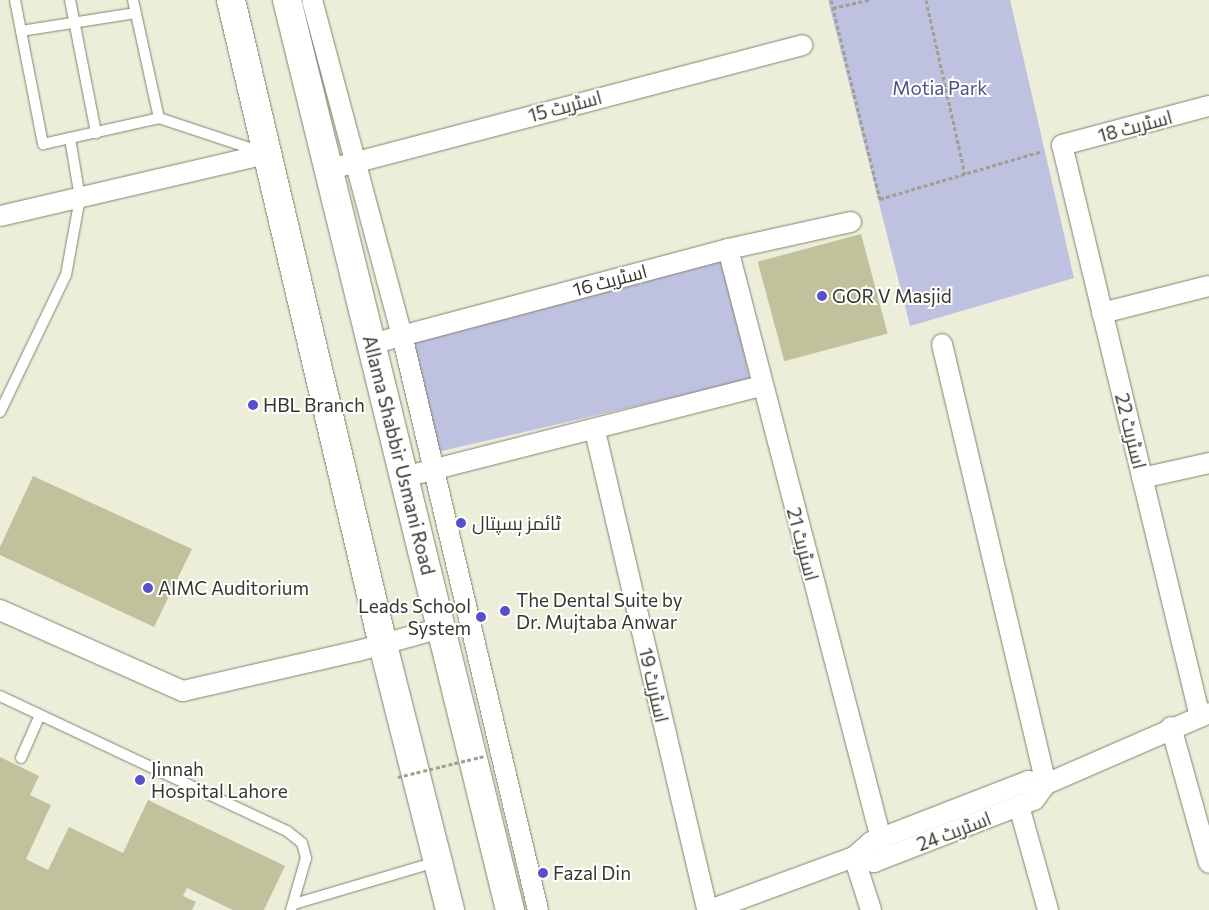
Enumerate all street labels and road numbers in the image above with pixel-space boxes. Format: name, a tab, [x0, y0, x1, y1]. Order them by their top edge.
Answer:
street label: اسٹریٹ 15	[526, 85, 604, 127]
street label: اسٹریٹ 18	[1095, 105, 1175, 147]
street label: اسٹریٹ 16	[570, 259, 650, 301]
street label: Allama Shabbir Usmani Road	[358, 333, 440, 577]
street label: اسٹریٹ 22	[1111, 391, 1151, 471]
street label: اسٹریٹ 21	[782, 505, 824, 583]
street label: اسٹریٹ 19	[634, 645, 674, 725]
street label: اسٹریٹ 24	[914, 806, 994, 856]

